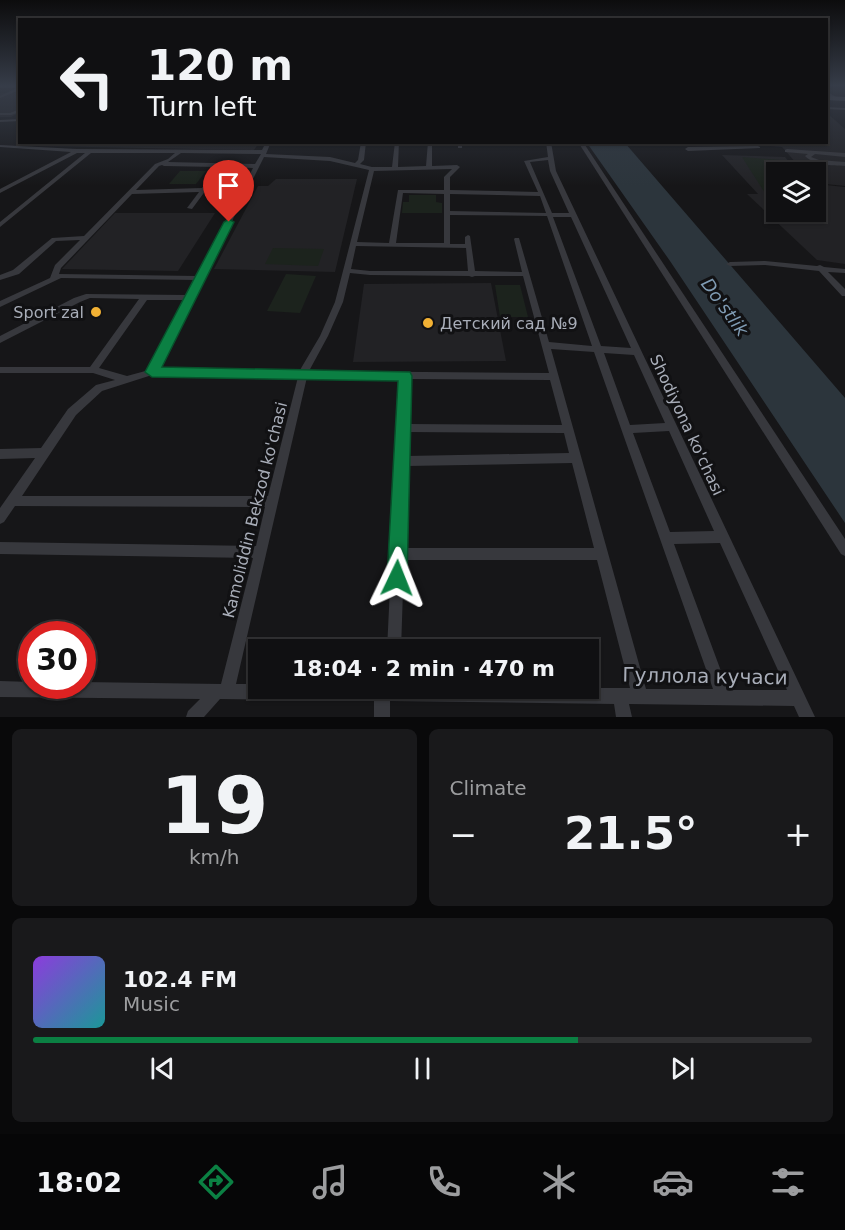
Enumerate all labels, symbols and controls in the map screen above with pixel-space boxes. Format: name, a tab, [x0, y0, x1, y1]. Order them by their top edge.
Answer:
text: 120 m	[147, 41, 293, 90]
icon: left	[48, 42, 126, 120]
text: Turn left	[147, 91, 257, 122]
pin	[203, 160, 254, 222]
map controls	[766, 162, 826, 222]
button: layers	[766, 162, 826, 222]
icon: arrive	[212, 169, 245, 202]
water label: Do'stlik	[697, 274, 754, 341]
place label: Sport zal	[13, 303, 84, 322]
marker: Sport zal	[89, 305, 103, 319]
place label: Детский сад №9	[440, 314, 578, 333]
marker: Детский сад №9	[421, 316, 435, 330]
street label: Shodiyona ko'chasi	[646, 351, 728, 499]
street label: Kamoliddin Bekzod ko'chasi	[219, 400, 291, 620]
position arrow	[365, 546, 429, 610]
speed limit sign: 30	[18, 621, 96, 699]
text: 18:04 · 2 min · 470 m	[292, 656, 555, 681]
street label: Гуллола кучаси	[622, 663, 788, 689]
text: 19	[160, 761, 269, 851]
text: Climate	[450, 776, 526, 800]
text: 21.5°	[564, 807, 698, 860]
text: −	[450, 815, 477, 854]
text: +	[784, 815, 812, 854]
text: km/h	[189, 845, 239, 869]
text: 102.4 FM	[123, 967, 237, 992]
text: Music	[123, 992, 180, 1016]
icon: previous	[146, 1052, 179, 1085]
icon: pause	[406, 1052, 439, 1085]
icon: next	[666, 1052, 699, 1085]
icon: directions	[195, 1161, 237, 1203]
icon: music	[309, 1161, 351, 1203]
icon: phone	[423, 1161, 465, 1203]
icon: climate	[538, 1161, 580, 1203]
icon: car	[652, 1161, 694, 1203]
icon: filters	[767, 1161, 809, 1203]
text: 18:02	[36, 1167, 122, 1198]

